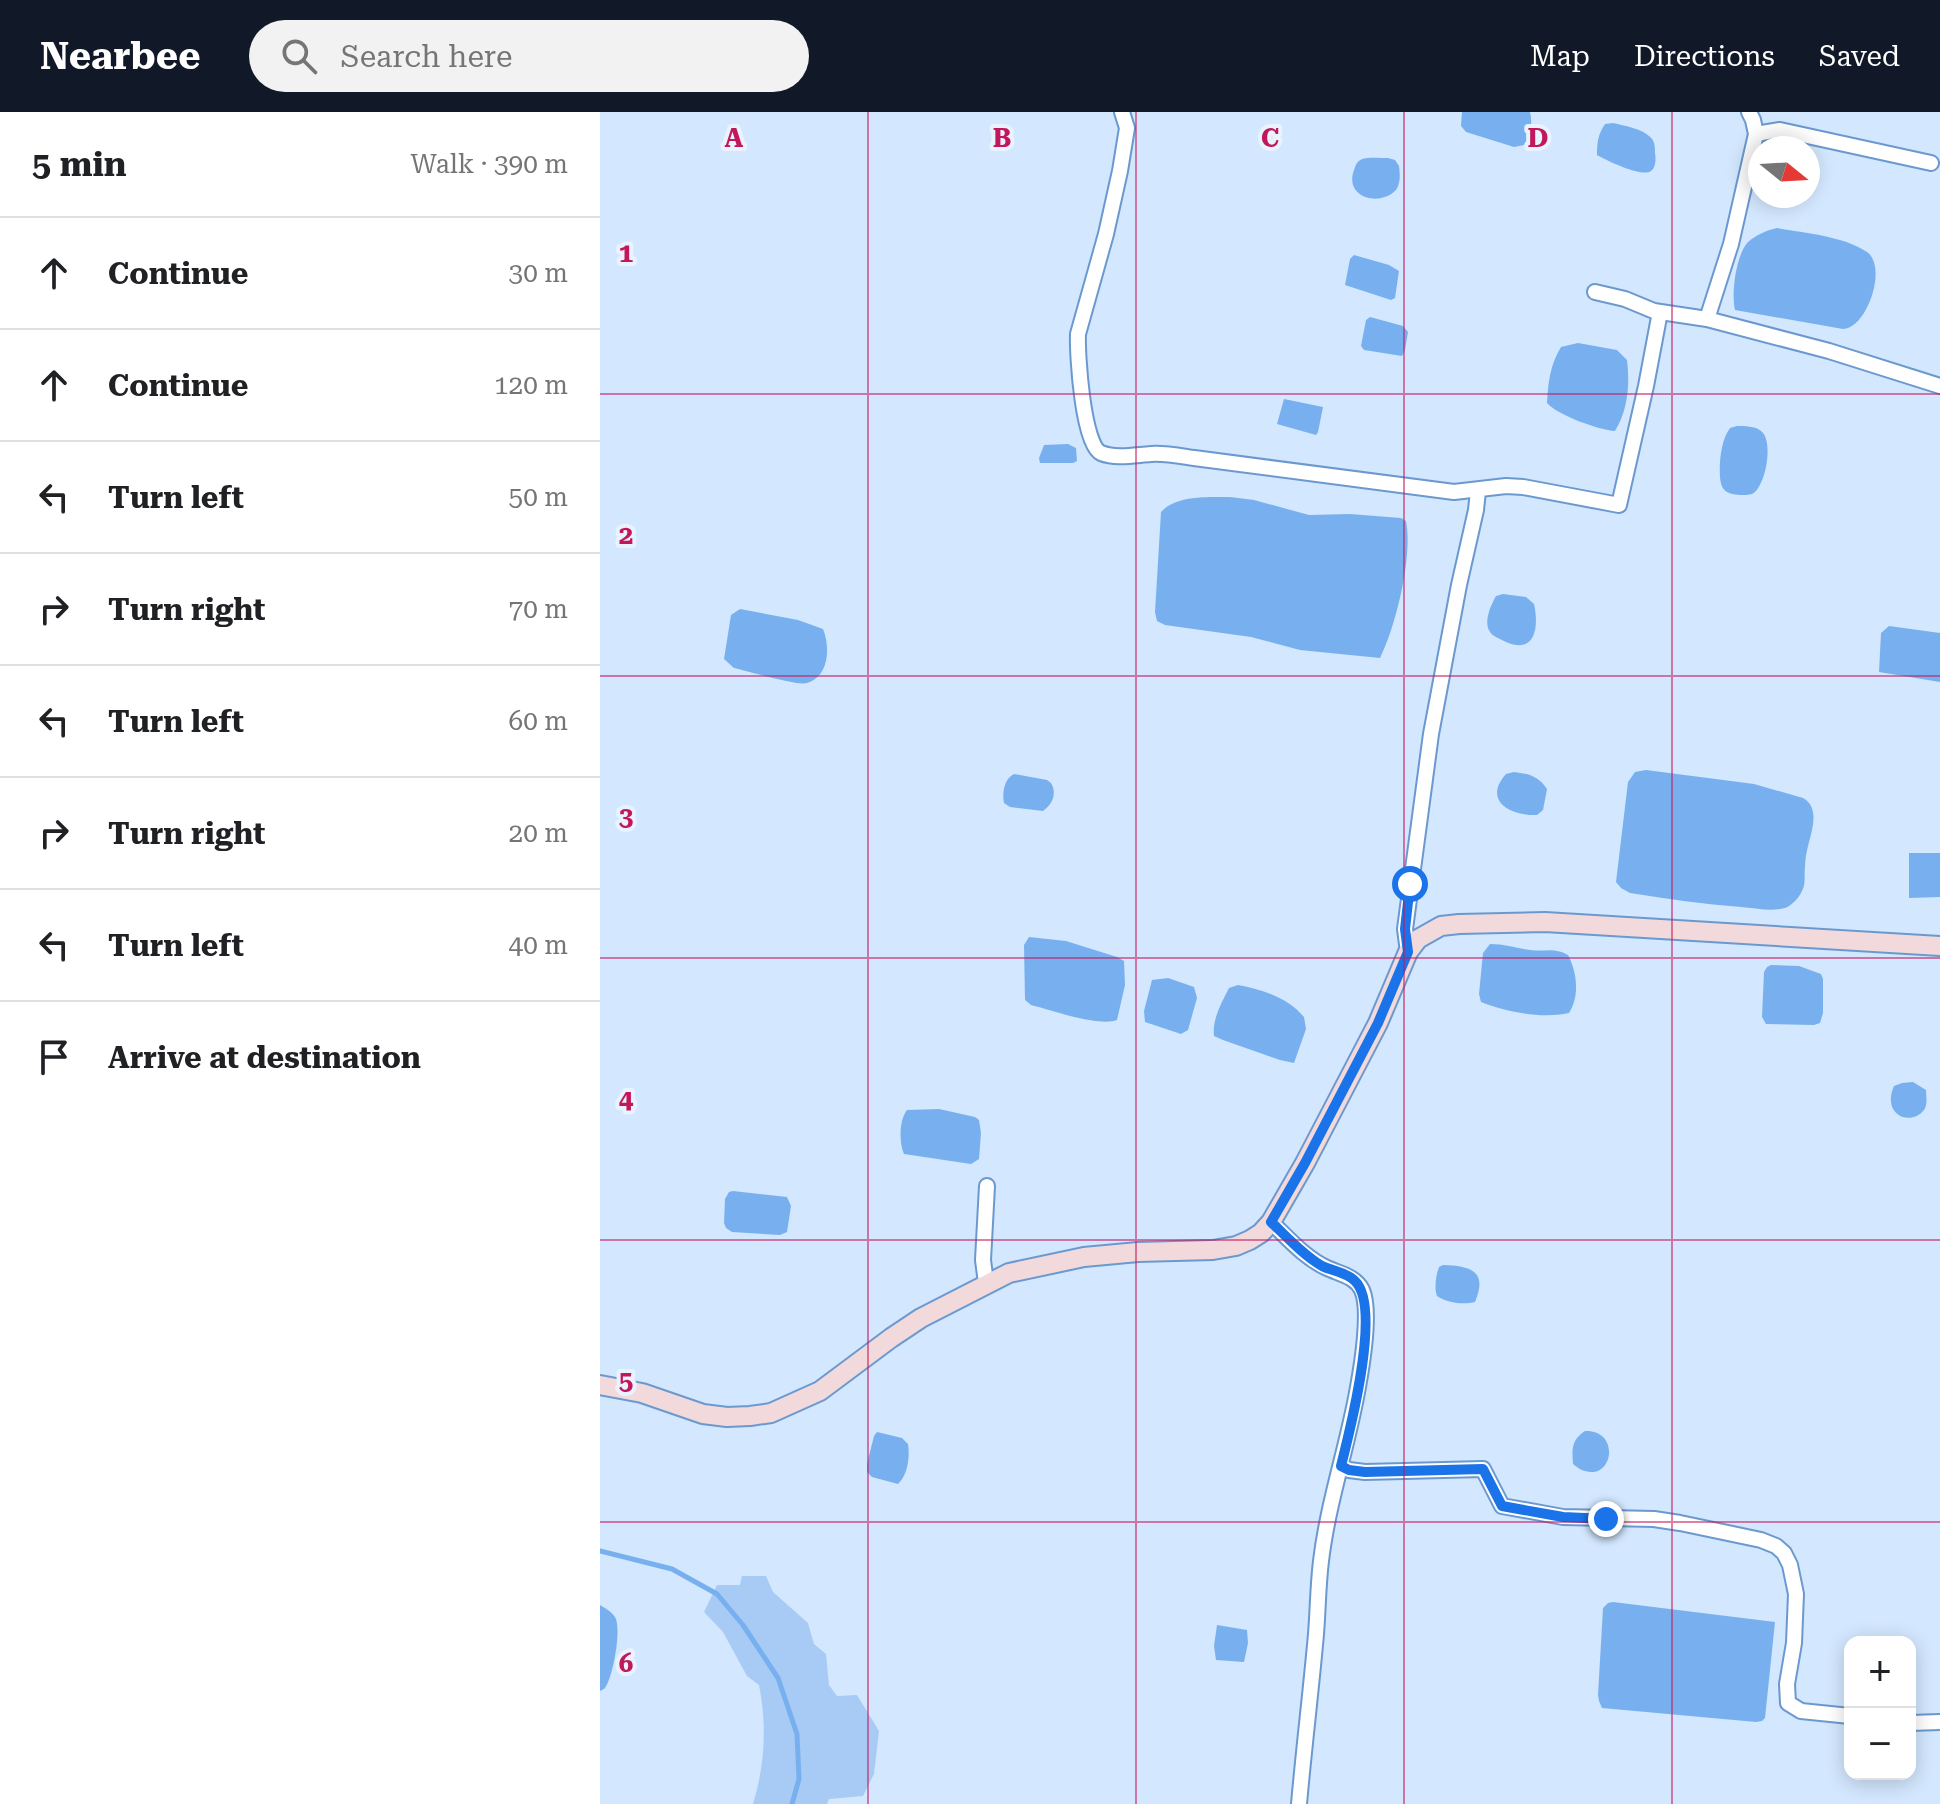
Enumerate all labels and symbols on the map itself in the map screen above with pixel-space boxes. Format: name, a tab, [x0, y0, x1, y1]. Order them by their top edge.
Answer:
text: A	[725, 123, 744, 153]
text: B	[993, 123, 1011, 153]
text: C	[1261, 123, 1279, 153]
text: D	[1528, 123, 1548, 153]
north arrow	[1748, 136, 1820, 208]
text: 1	[619, 238, 633, 268]
text: 2	[619, 520, 633, 550]
text: 3	[619, 802, 633, 832]
route start	[1392, 866, 1428, 902]
text: 4	[619, 1084, 634, 1114]
text: 5	[619, 1366, 633, 1396]
route end	[1588, 1501, 1624, 1537]
text: 6	[619, 1648, 633, 1678]

